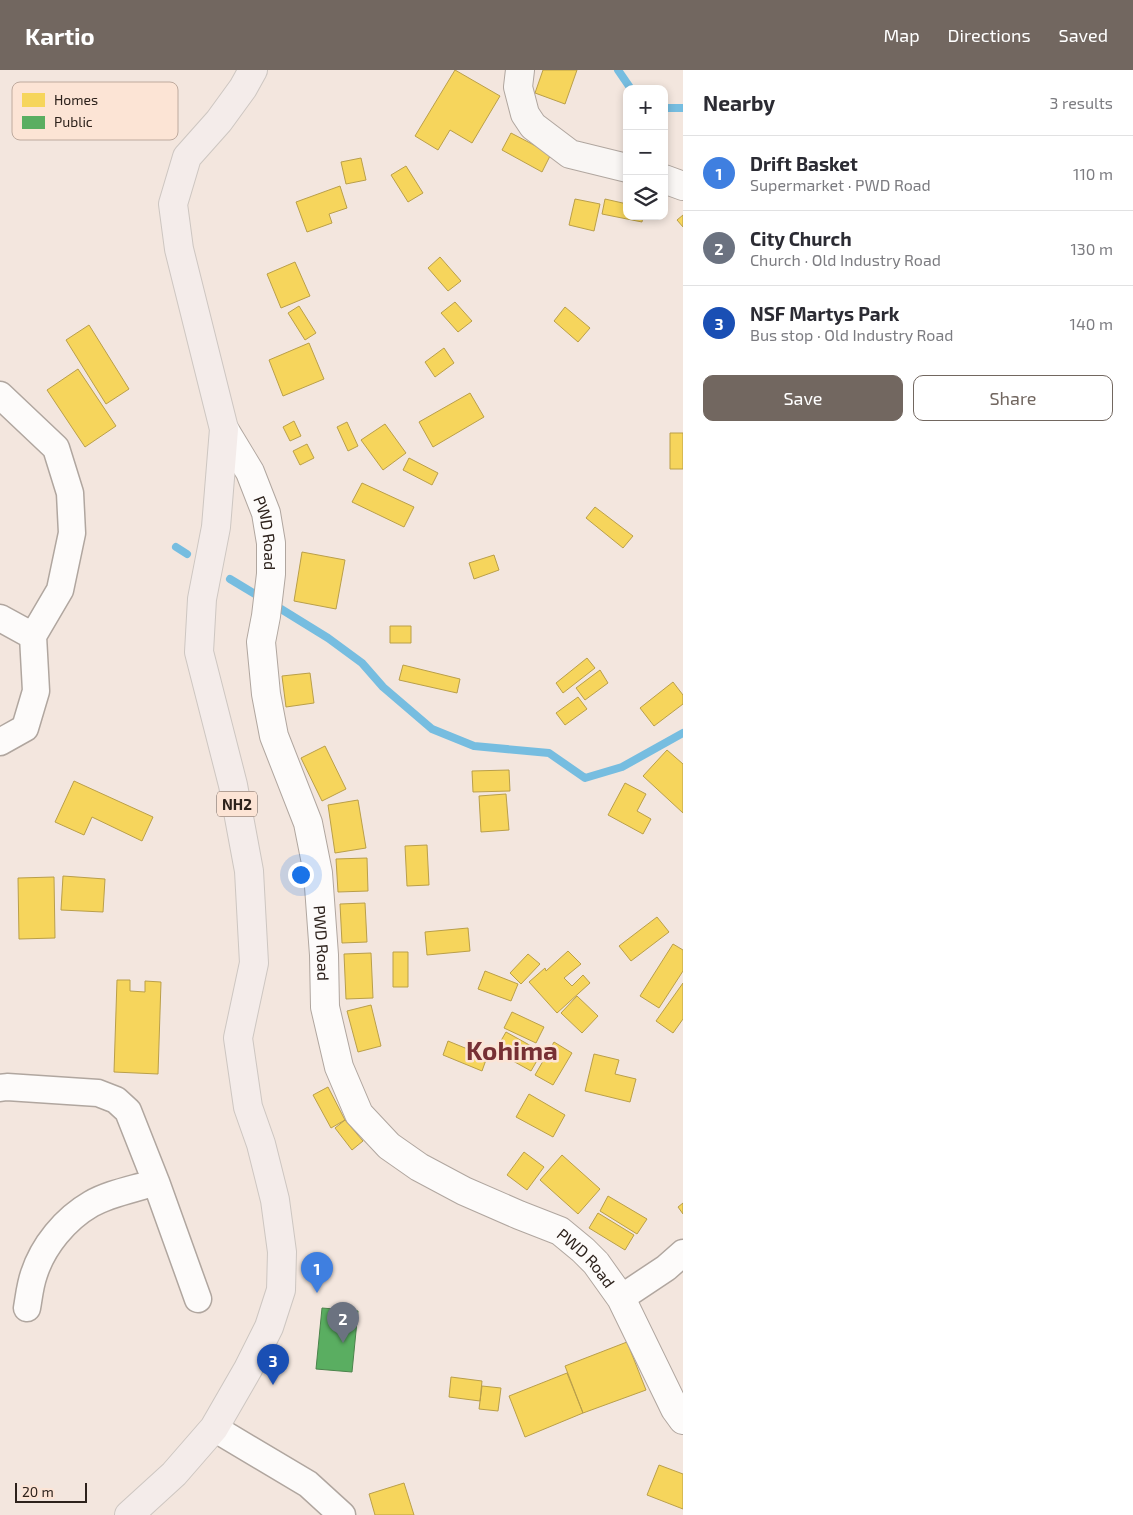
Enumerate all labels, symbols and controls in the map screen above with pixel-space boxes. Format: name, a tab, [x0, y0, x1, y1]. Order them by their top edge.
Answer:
text: Kartio	[25, 21, 95, 50]
text: Map	[883, 24, 920, 46]
text: Directions	[948, 24, 1031, 46]
text: Saved	[1059, 24, 1108, 46]
legend	[12, 82, 178, 140]
map controls	[623, 85, 668, 220]
button: +	[623, 85, 668, 130]
text: Nearby	[703, 90, 775, 115]
text: Homes	[54, 91, 98, 108]
text: 3 results	[1050, 93, 1113, 112]
text: Public	[54, 113, 93, 130]
button: −	[623, 130, 668, 175]
text: Drift Basket	[750, 152, 858, 175]
text: 1	[716, 164, 722, 183]
text: 110 m	[1073, 164, 1113, 183]
button: layers	[623, 175, 668, 220]
text: Supermarket · PWD Road	[750, 175, 931, 194]
text: City Church	[750, 227, 852, 250]
text: 2	[714, 239, 724, 258]
text: 130 m	[1071, 239, 1113, 258]
text: Church · Old Industry Road	[750, 250, 941, 269]
text: NSF Martys Park	[750, 302, 899, 325]
text: 3	[714, 314, 724, 333]
text: 140 m	[1070, 314, 1113, 333]
text: Bus stop · Old Industry Road	[750, 325, 953, 344]
button: Save	[703, 375, 903, 421]
button: Share	[913, 375, 1113, 421]
street label: PWD Road	[251, 493, 281, 570]
road number: NH2	[217, 792, 257, 816]
your location	[288, 862, 314, 888]
street label: PWD Road	[311, 905, 334, 981]
district label: Kohima	[466, 1034, 558, 1065]
street label: PWD Road	[554, 1224, 620, 1291]
pin: 1	[301, 1252, 333, 1293]
pin: 2	[327, 1302, 359, 1343]
pin: 3	[257, 1344, 289, 1385]
scale bar	[15, 1480, 88, 1503]
text: 20 m	[22, 1483, 54, 1500]

